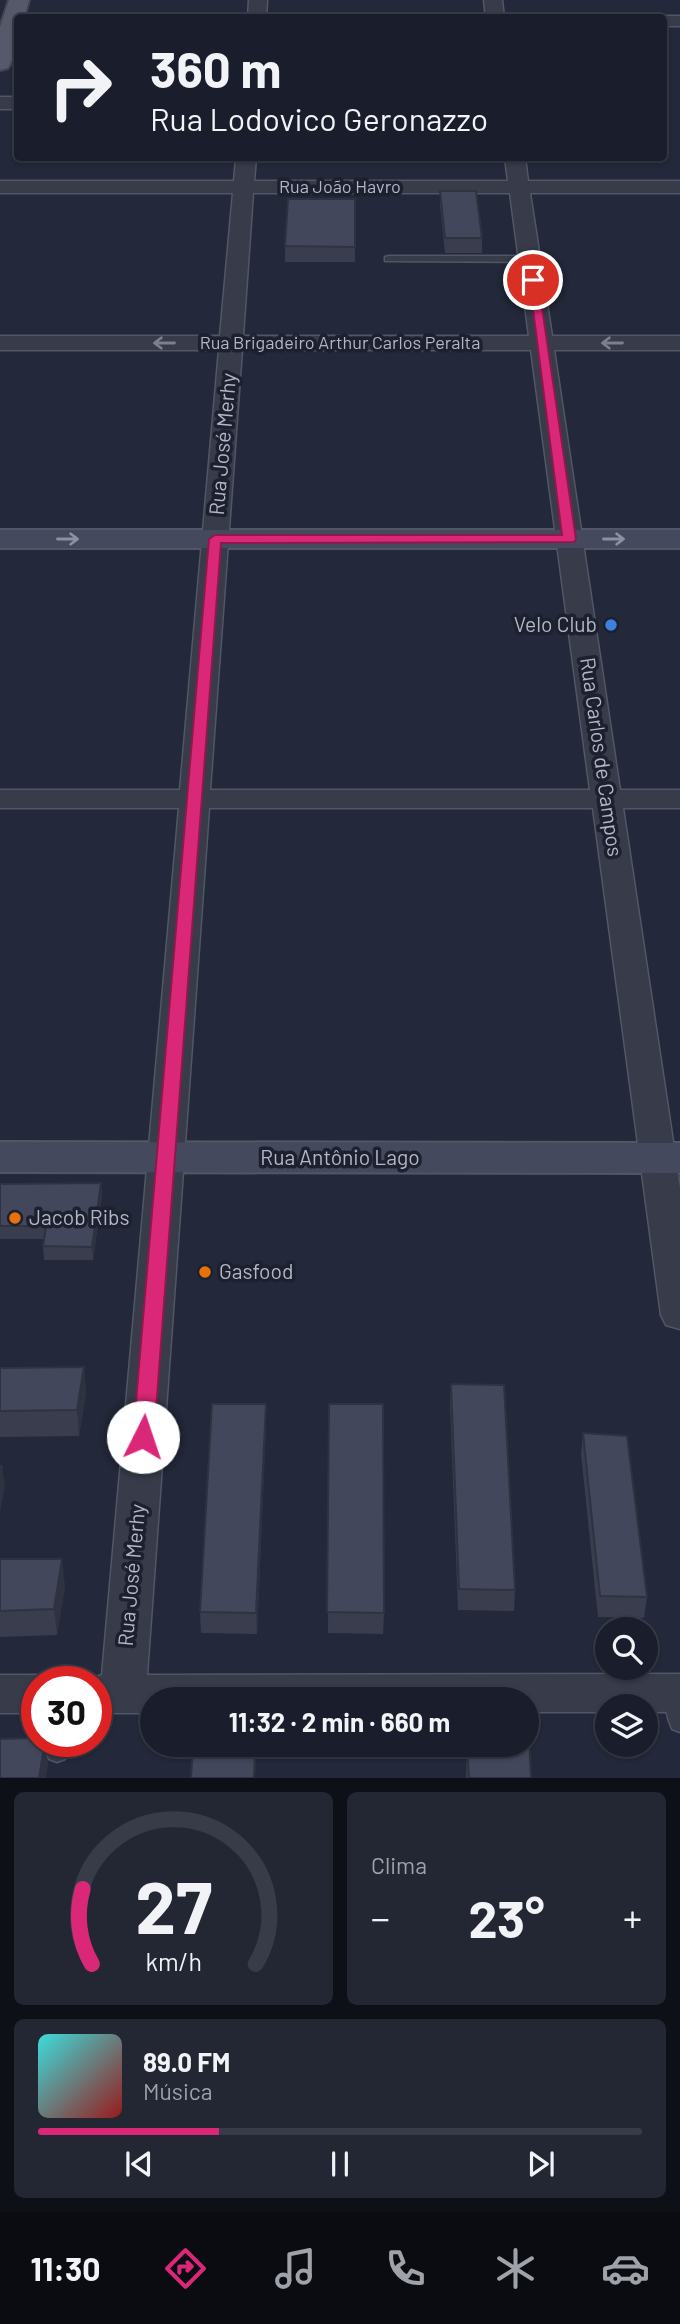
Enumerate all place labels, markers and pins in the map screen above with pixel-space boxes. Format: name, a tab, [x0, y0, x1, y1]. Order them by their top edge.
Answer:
pin	[503, 250, 563, 310]
place label: Velo Club	[514, 611, 597, 636]
marker: Velo Club	[603, 617, 619, 633]
place label: Jacob Ribs	[29, 1204, 130, 1229]
marker: Jacob Ribs	[7, 1210, 23, 1226]
place label: Gasfood	[219, 1258, 293, 1283]
marker: Gasfood	[197, 1264, 213, 1280]

